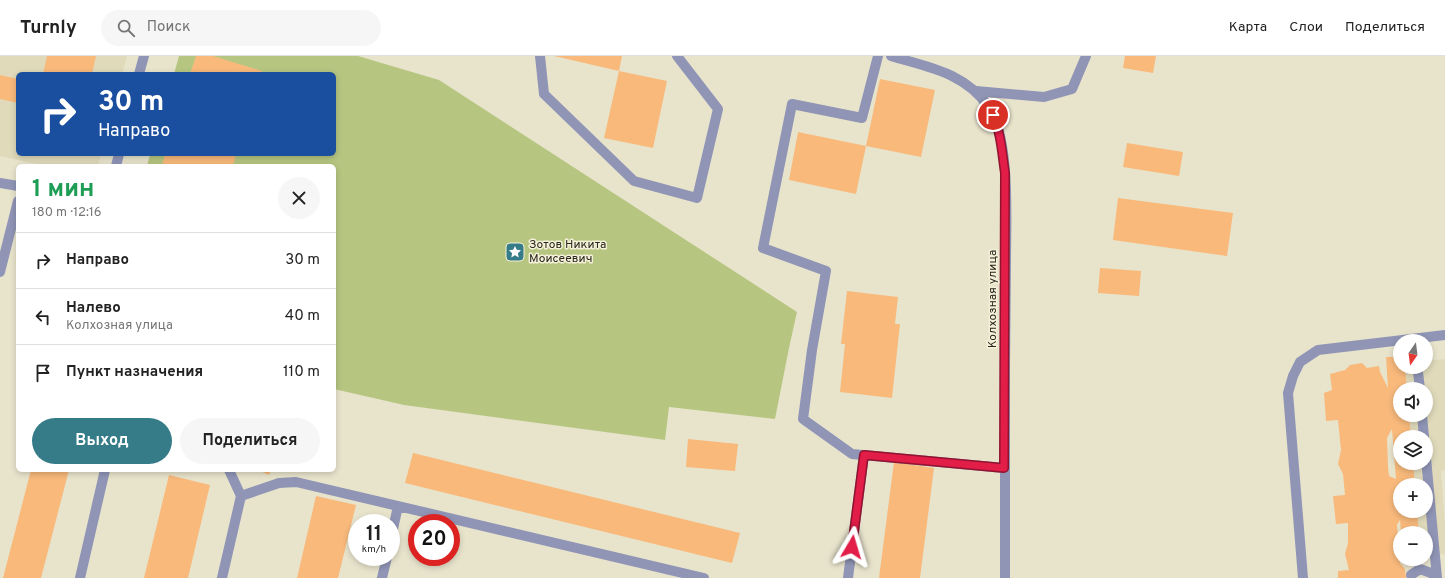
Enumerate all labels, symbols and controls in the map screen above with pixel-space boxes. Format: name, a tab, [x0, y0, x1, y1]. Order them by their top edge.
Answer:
search box	[101, 10, 381, 46]
text: Turnly	[20, 16, 77, 40]
icon: search	[115, 17, 137, 39]
text: Поиск	[147, 18, 191, 37]
text: Карта	[1229, 19, 1267, 36]
text: Слои	[1289, 19, 1323, 36]
text: Поделиться	[1345, 19, 1425, 36]
text: 30 m	[98, 85, 164, 121]
icon: right	[32, 88, 84, 140]
pin	[976, 98, 1010, 132]
icon: arrive	[982, 104, 1004, 126]
text: Направо	[98, 120, 170, 143]
text: 1 мин	[32, 175, 94, 205]
button: close	[278, 177, 320, 219]
text: 180 m · 12:16	[32, 205, 102, 221]
place label: Зотов Никита Моисеевич	[529, 237, 606, 267]
place icon: Зотов Никита Моисеевич	[504, 241, 526, 263]
icon: right	[32, 250, 54, 272]
street label: Колхозная улица	[985, 250, 1001, 348]
text: Направо	[66, 251, 129, 270]
text: 30 m	[285, 251, 320, 270]
text: Налево	[66, 299, 121, 318]
icon: left	[32, 306, 54, 328]
text: 40 m	[285, 307, 320, 326]
text: Колхозная улица	[66, 318, 173, 334]
north arrow	[1393, 334, 1433, 374]
map controls	[1393, 334, 1433, 566]
icon: arrive	[32, 362, 54, 384]
text: Пункт назначения	[66, 363, 203, 382]
text: 110 m	[283, 363, 320, 382]
button: sound	[1393, 382, 1433, 422]
button: Выход	[32, 418, 172, 464]
button: Поделиться	[180, 418, 320, 464]
button: layers	[1393, 430, 1433, 470]
button: +	[1393, 478, 1433, 518]
speed limit sign: 20	[408, 514, 460, 566]
text: 11	[366, 522, 382, 548]
position arrow	[831, 526, 873, 568]
button: −	[1393, 526, 1433, 566]
text: km/h	[362, 543, 386, 556]

